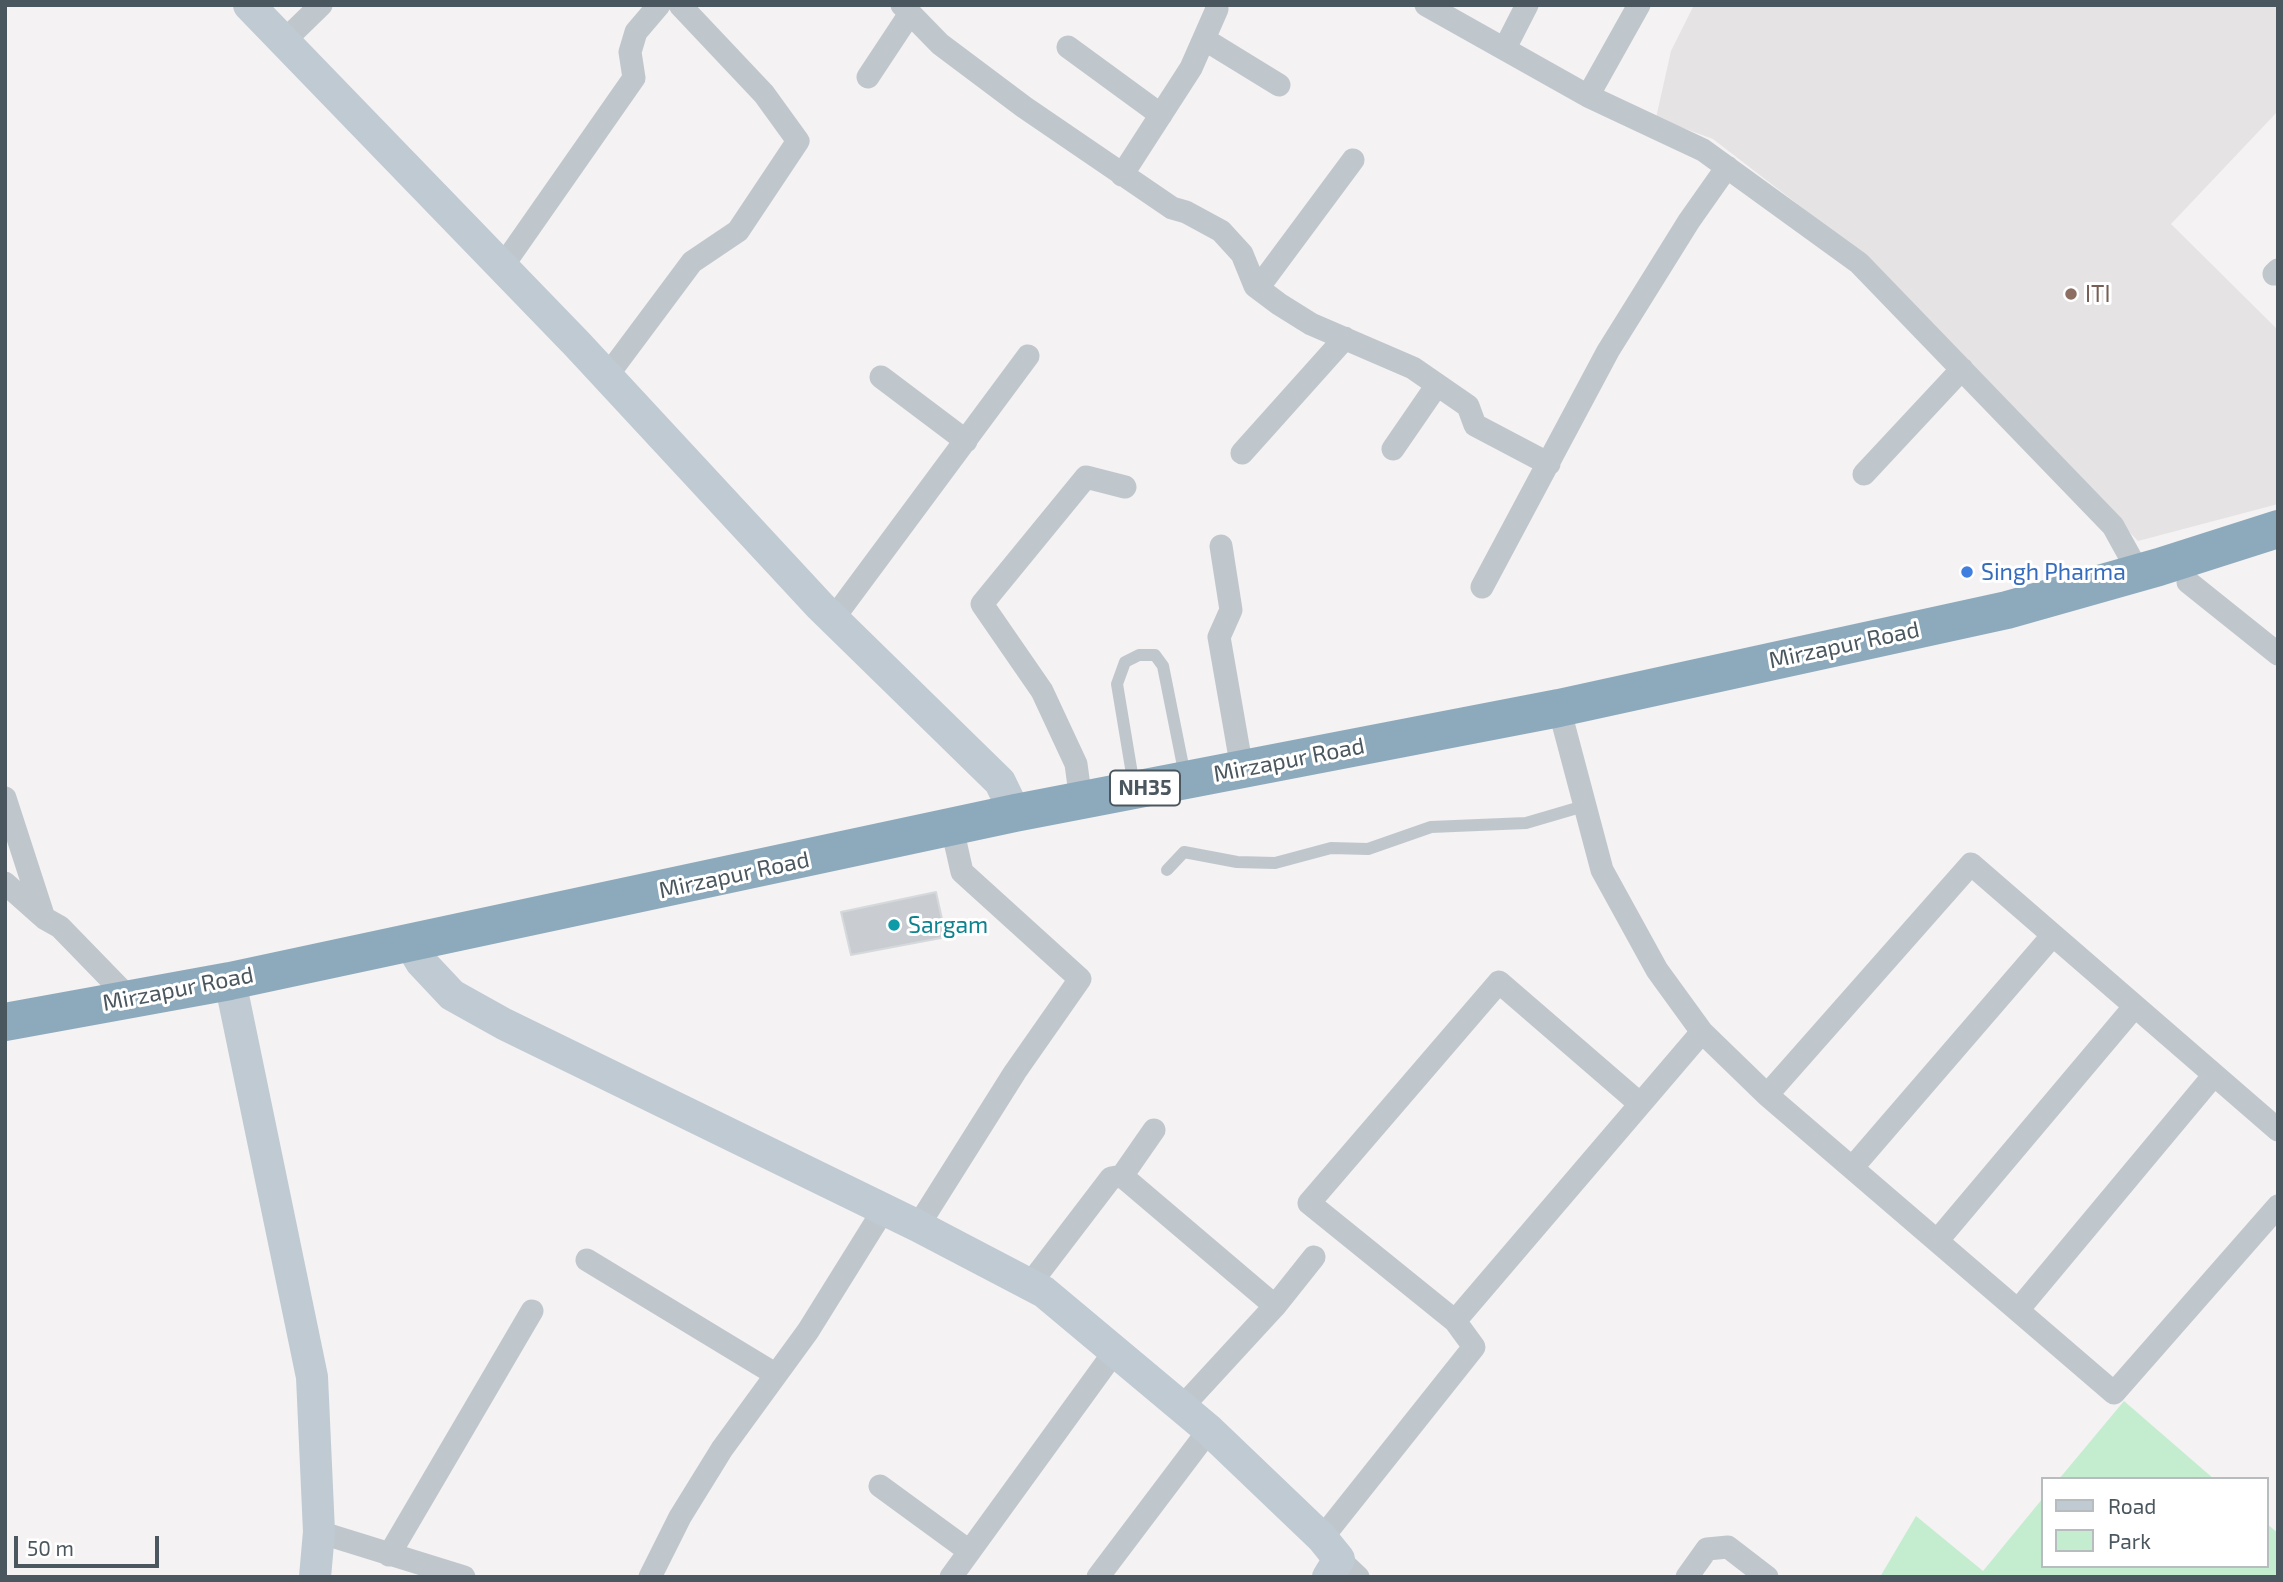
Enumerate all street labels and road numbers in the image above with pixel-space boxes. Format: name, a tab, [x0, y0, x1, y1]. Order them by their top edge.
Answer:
street label: Mirzapur Road	[1766, 616, 1922, 674]
street label: Mirzapur Road	[1211, 732, 1367, 788]
road number: NH35	[1110, 770, 1180, 806]
street label: Mirzapur Road	[656, 846, 812, 904]
street label: Mirzapur Road	[100, 961, 256, 1017]

